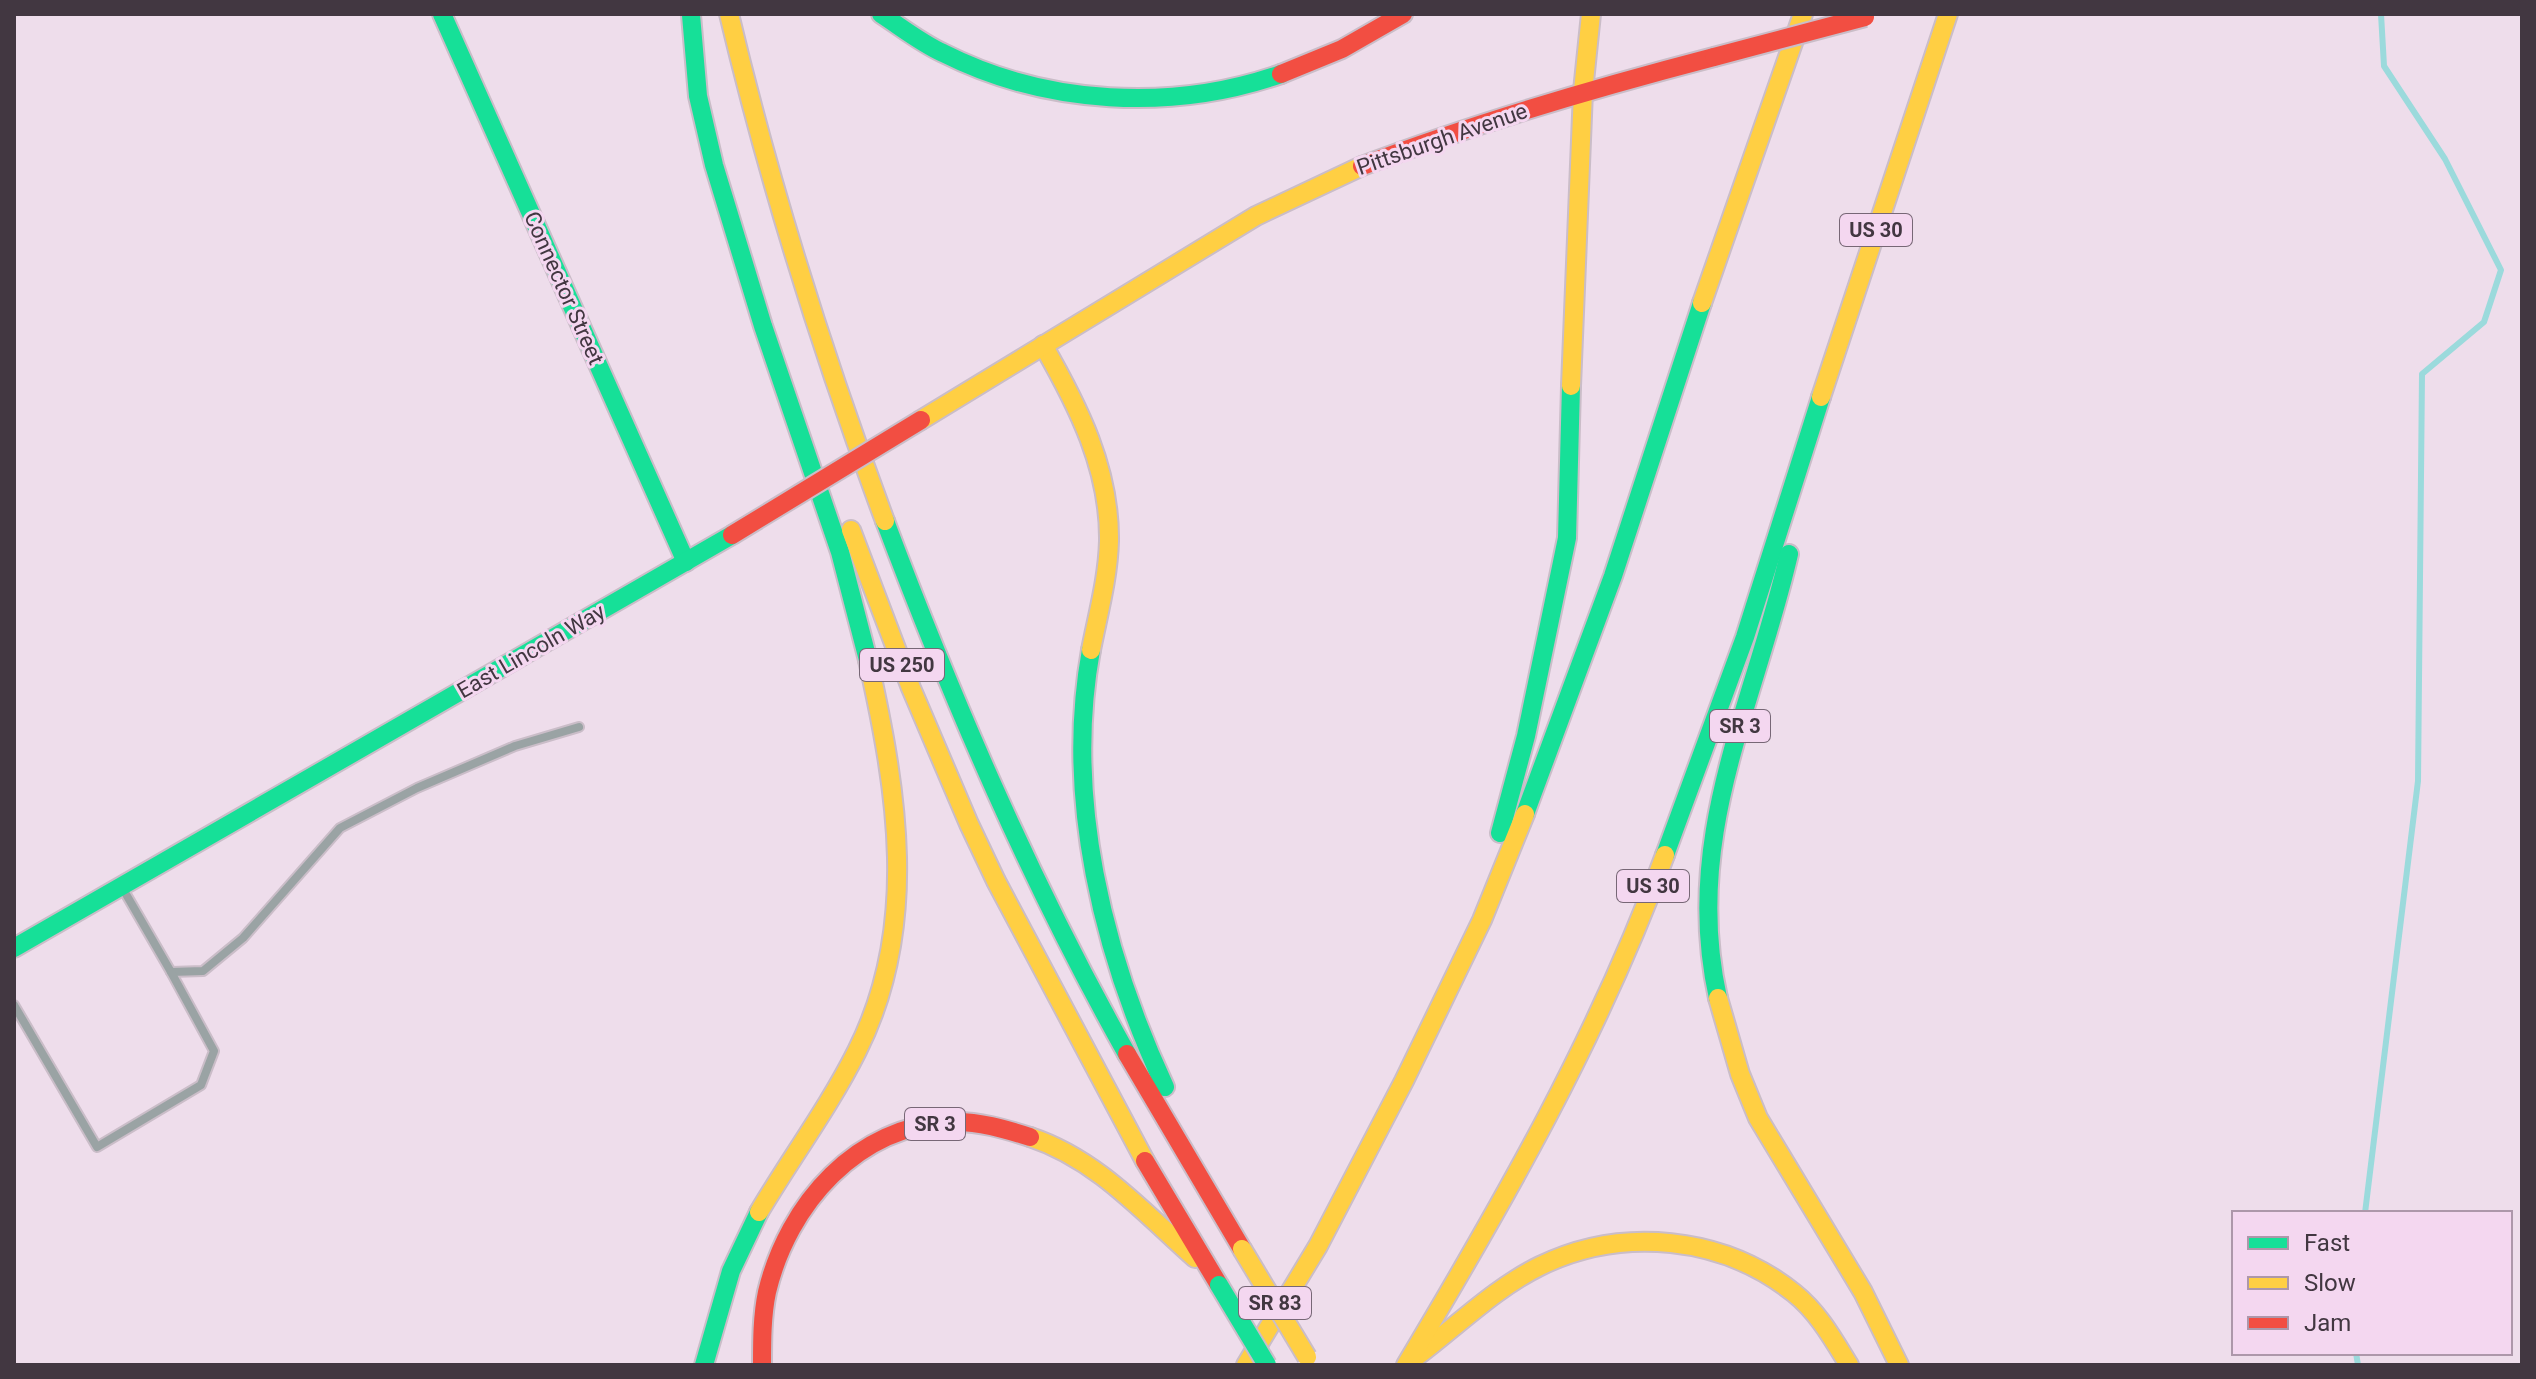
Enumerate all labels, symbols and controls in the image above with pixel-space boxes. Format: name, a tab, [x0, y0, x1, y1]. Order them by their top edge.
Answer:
street label: Pittsburgh Avenue	[1354, 98, 1530, 180]
street label: Connector Street	[519, 208, 609, 368]
road number: US 30	[1840, 214, 1912, 246]
street label: East Lincoln Way	[453, 598, 610, 703]
road number: US 250	[860, 649, 944, 681]
road number: SR 3	[1710, 710, 1770, 742]
road number: US 30	[1617, 870, 1689, 902]
road number: SR 3	[905, 1108, 965, 1140]
legend	[2232, 1211, 2512, 1355]
text: Fast	[2304, 1229, 2350, 1257]
text: Slow	[2304, 1269, 2356, 1297]
road number: SR 83	[1239, 1287, 1311, 1319]
text: Jam	[2304, 1309, 2351, 1337]

